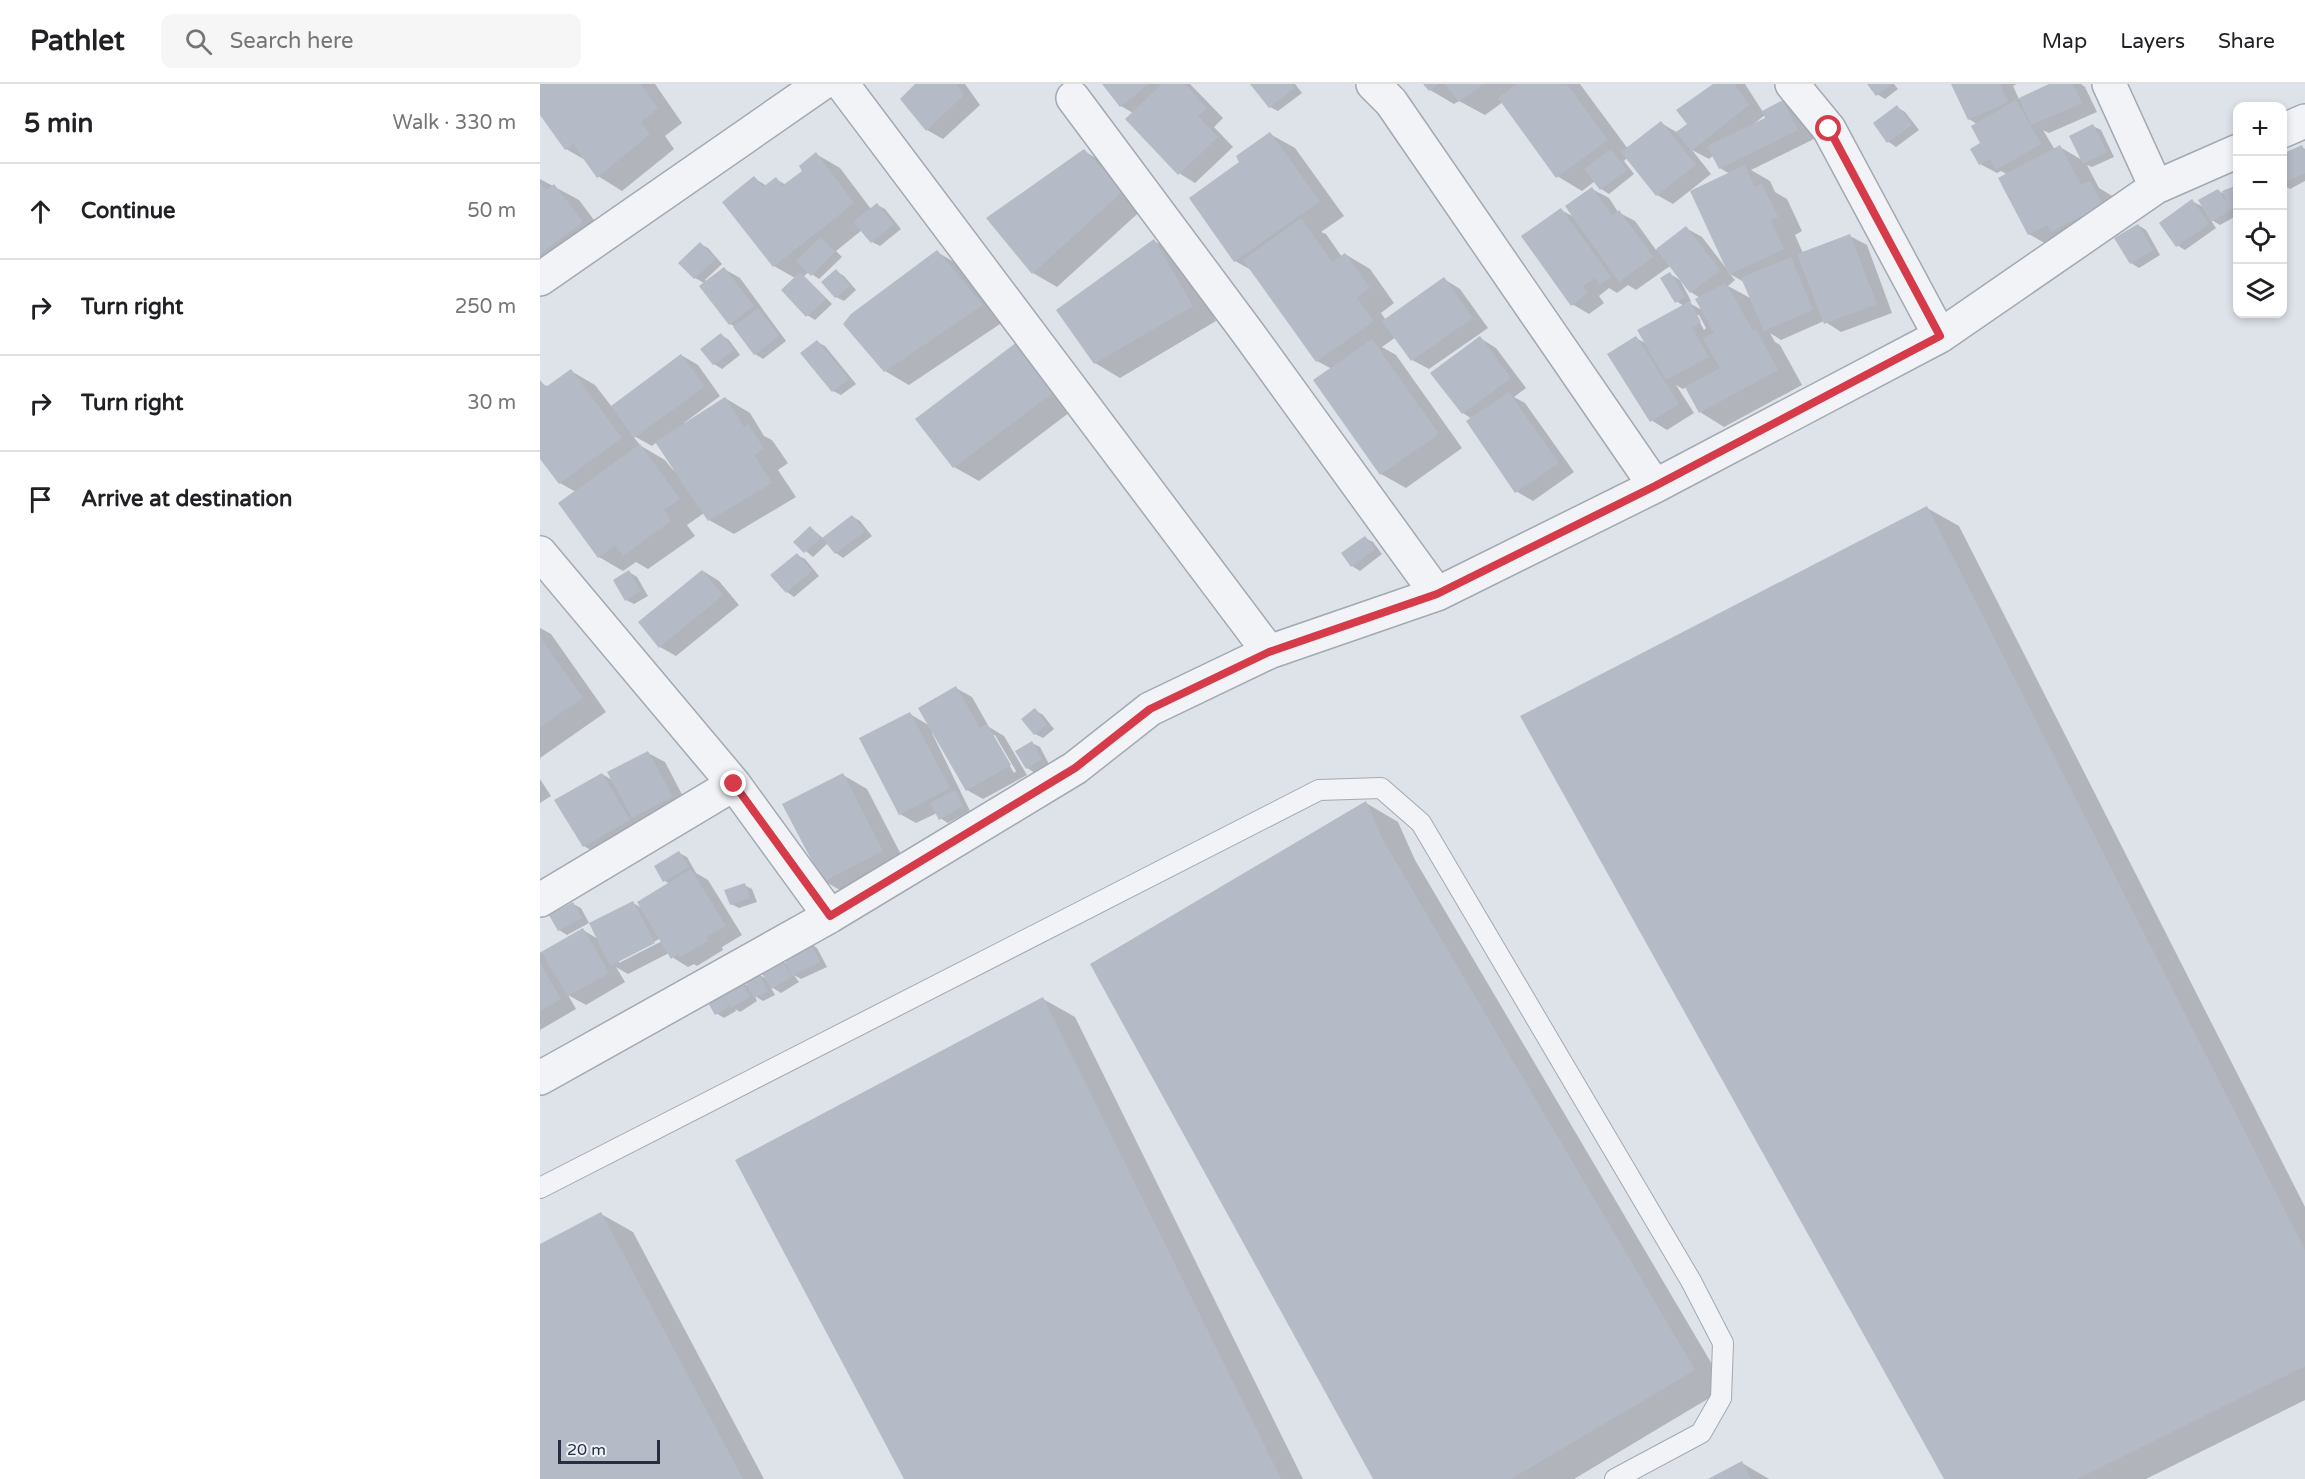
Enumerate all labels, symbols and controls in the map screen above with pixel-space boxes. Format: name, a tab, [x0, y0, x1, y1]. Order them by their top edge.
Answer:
search box	[161, 14, 581, 68]
text: Pathlet	[30, 24, 125, 58]
icon: search	[182, 25, 215, 58]
text: Search here	[230, 28, 353, 54]
text: Map	[2042, 29, 2087, 54]
text: Layers	[2120, 29, 2185, 54]
text: Share	[2218, 29, 2275, 54]
map controls	[2233, 102, 2287, 318]
button: +	[2233, 102, 2287, 156]
text: 5 min	[24, 108, 93, 139]
text: Walk · 330 m	[393, 111, 516, 135]
route start	[1815, 115, 1841, 141]
button: −	[2233, 156, 2287, 210]
icon: ahead	[24, 195, 57, 228]
text: Continue	[81, 198, 176, 224]
text: 50 m	[467, 199, 516, 223]
button: locate	[2233, 210, 2287, 264]
button: layers	[2233, 264, 2287, 318]
icon: right	[24, 291, 57, 324]
text: Turn right	[81, 294, 183, 320]
text: 250 m	[455, 295, 516, 319]
icon: right	[24, 387, 57, 420]
text: Turn right	[81, 390, 183, 416]
text: 30 m	[467, 391, 516, 415]
icon: arrive	[24, 483, 57, 516]
text: Arrive at destination	[81, 486, 292, 512]
route end	[720, 770, 746, 796]
scale bar	[558, 1437, 660, 1464]
text: 20 m	[567, 1440, 606, 1460]

